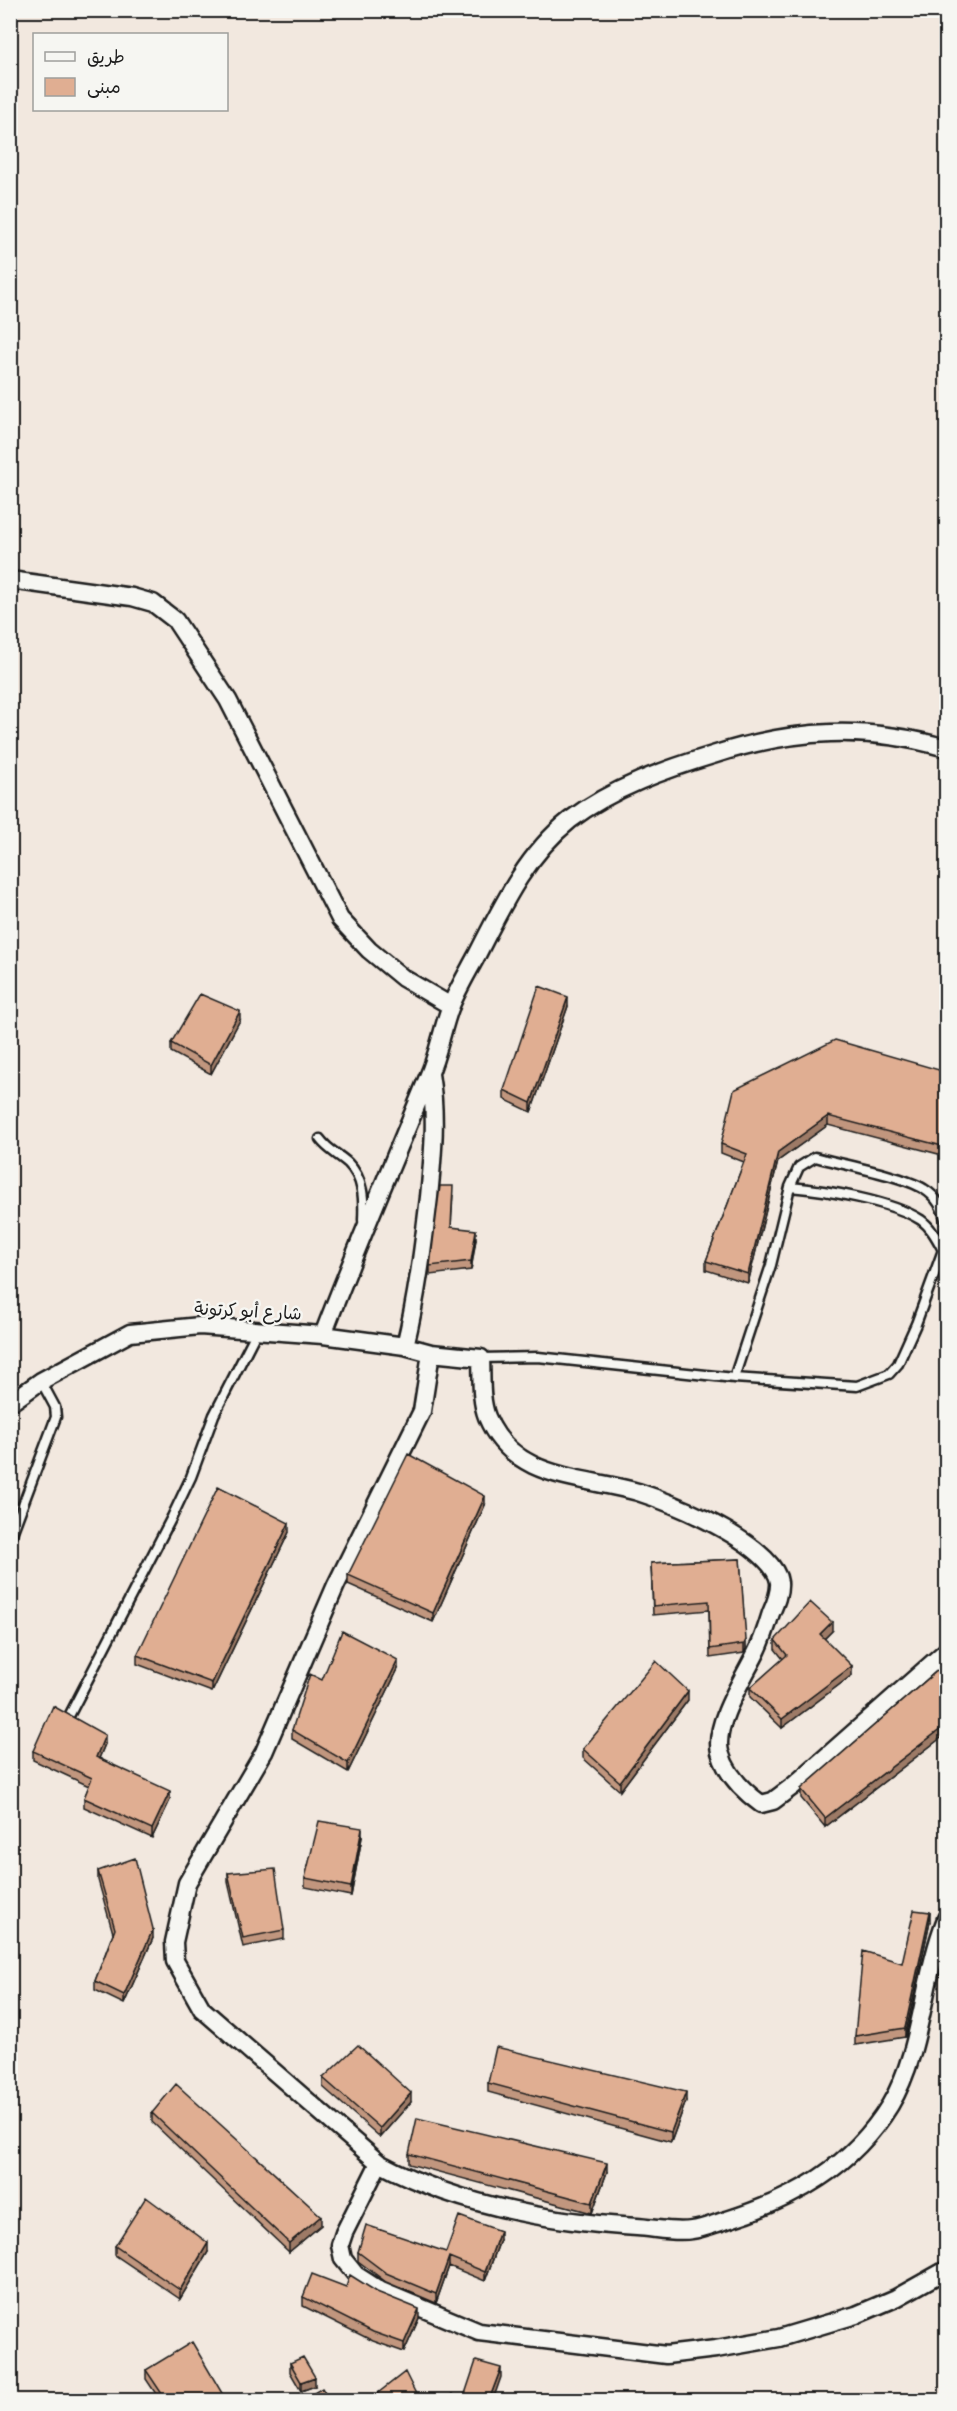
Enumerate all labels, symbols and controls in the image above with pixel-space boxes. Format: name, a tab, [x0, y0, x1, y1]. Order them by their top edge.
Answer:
legend	[33, 33, 228, 111]
text: طريق	[87, 45, 125, 68]
text: مبنى	[87, 75, 121, 98]
street label: شارع أبو كرتونة	[194, 1296, 302, 1326]

